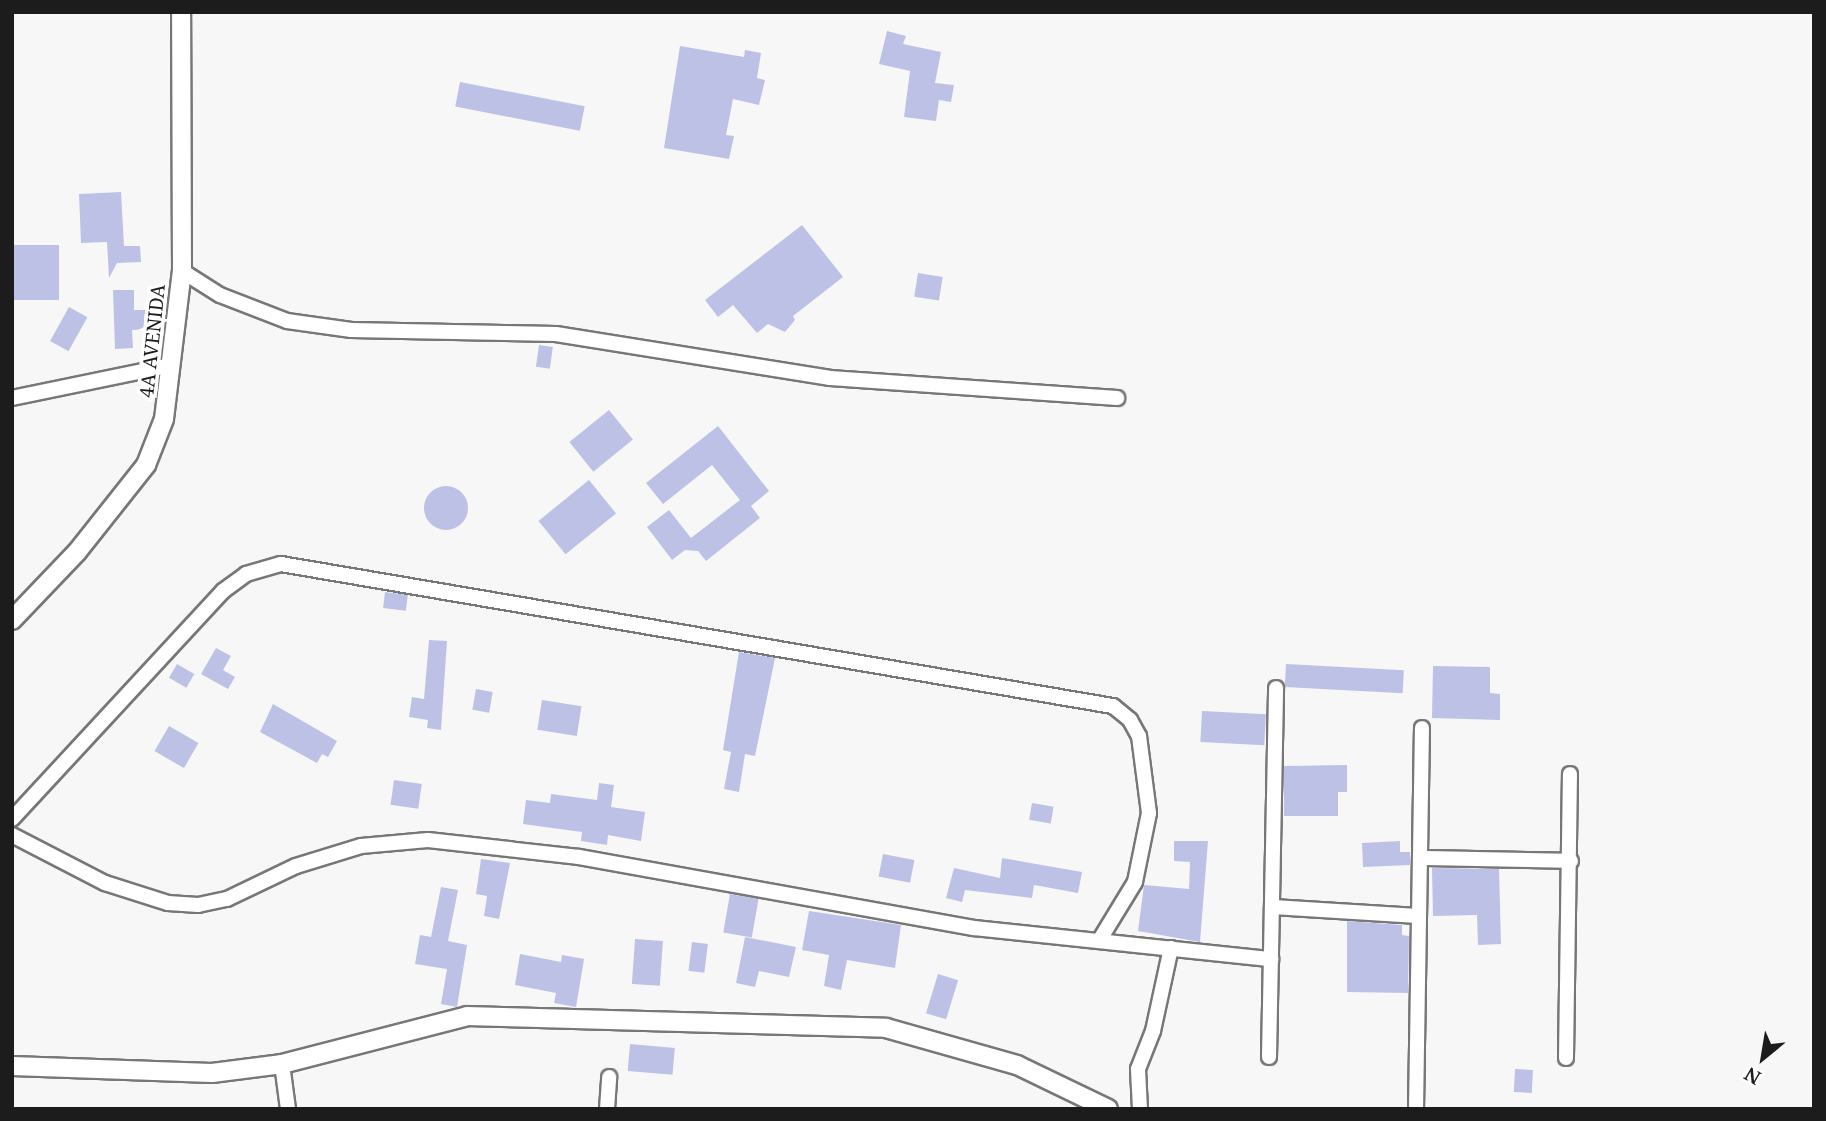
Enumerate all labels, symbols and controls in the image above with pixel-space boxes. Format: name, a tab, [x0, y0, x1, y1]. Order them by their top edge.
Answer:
street label: 4A AVENIDA	[136, 283, 170, 399]
north arrow	[1728, 1023, 1798, 1093]
text: N	[1740, 1061, 1765, 1091]

